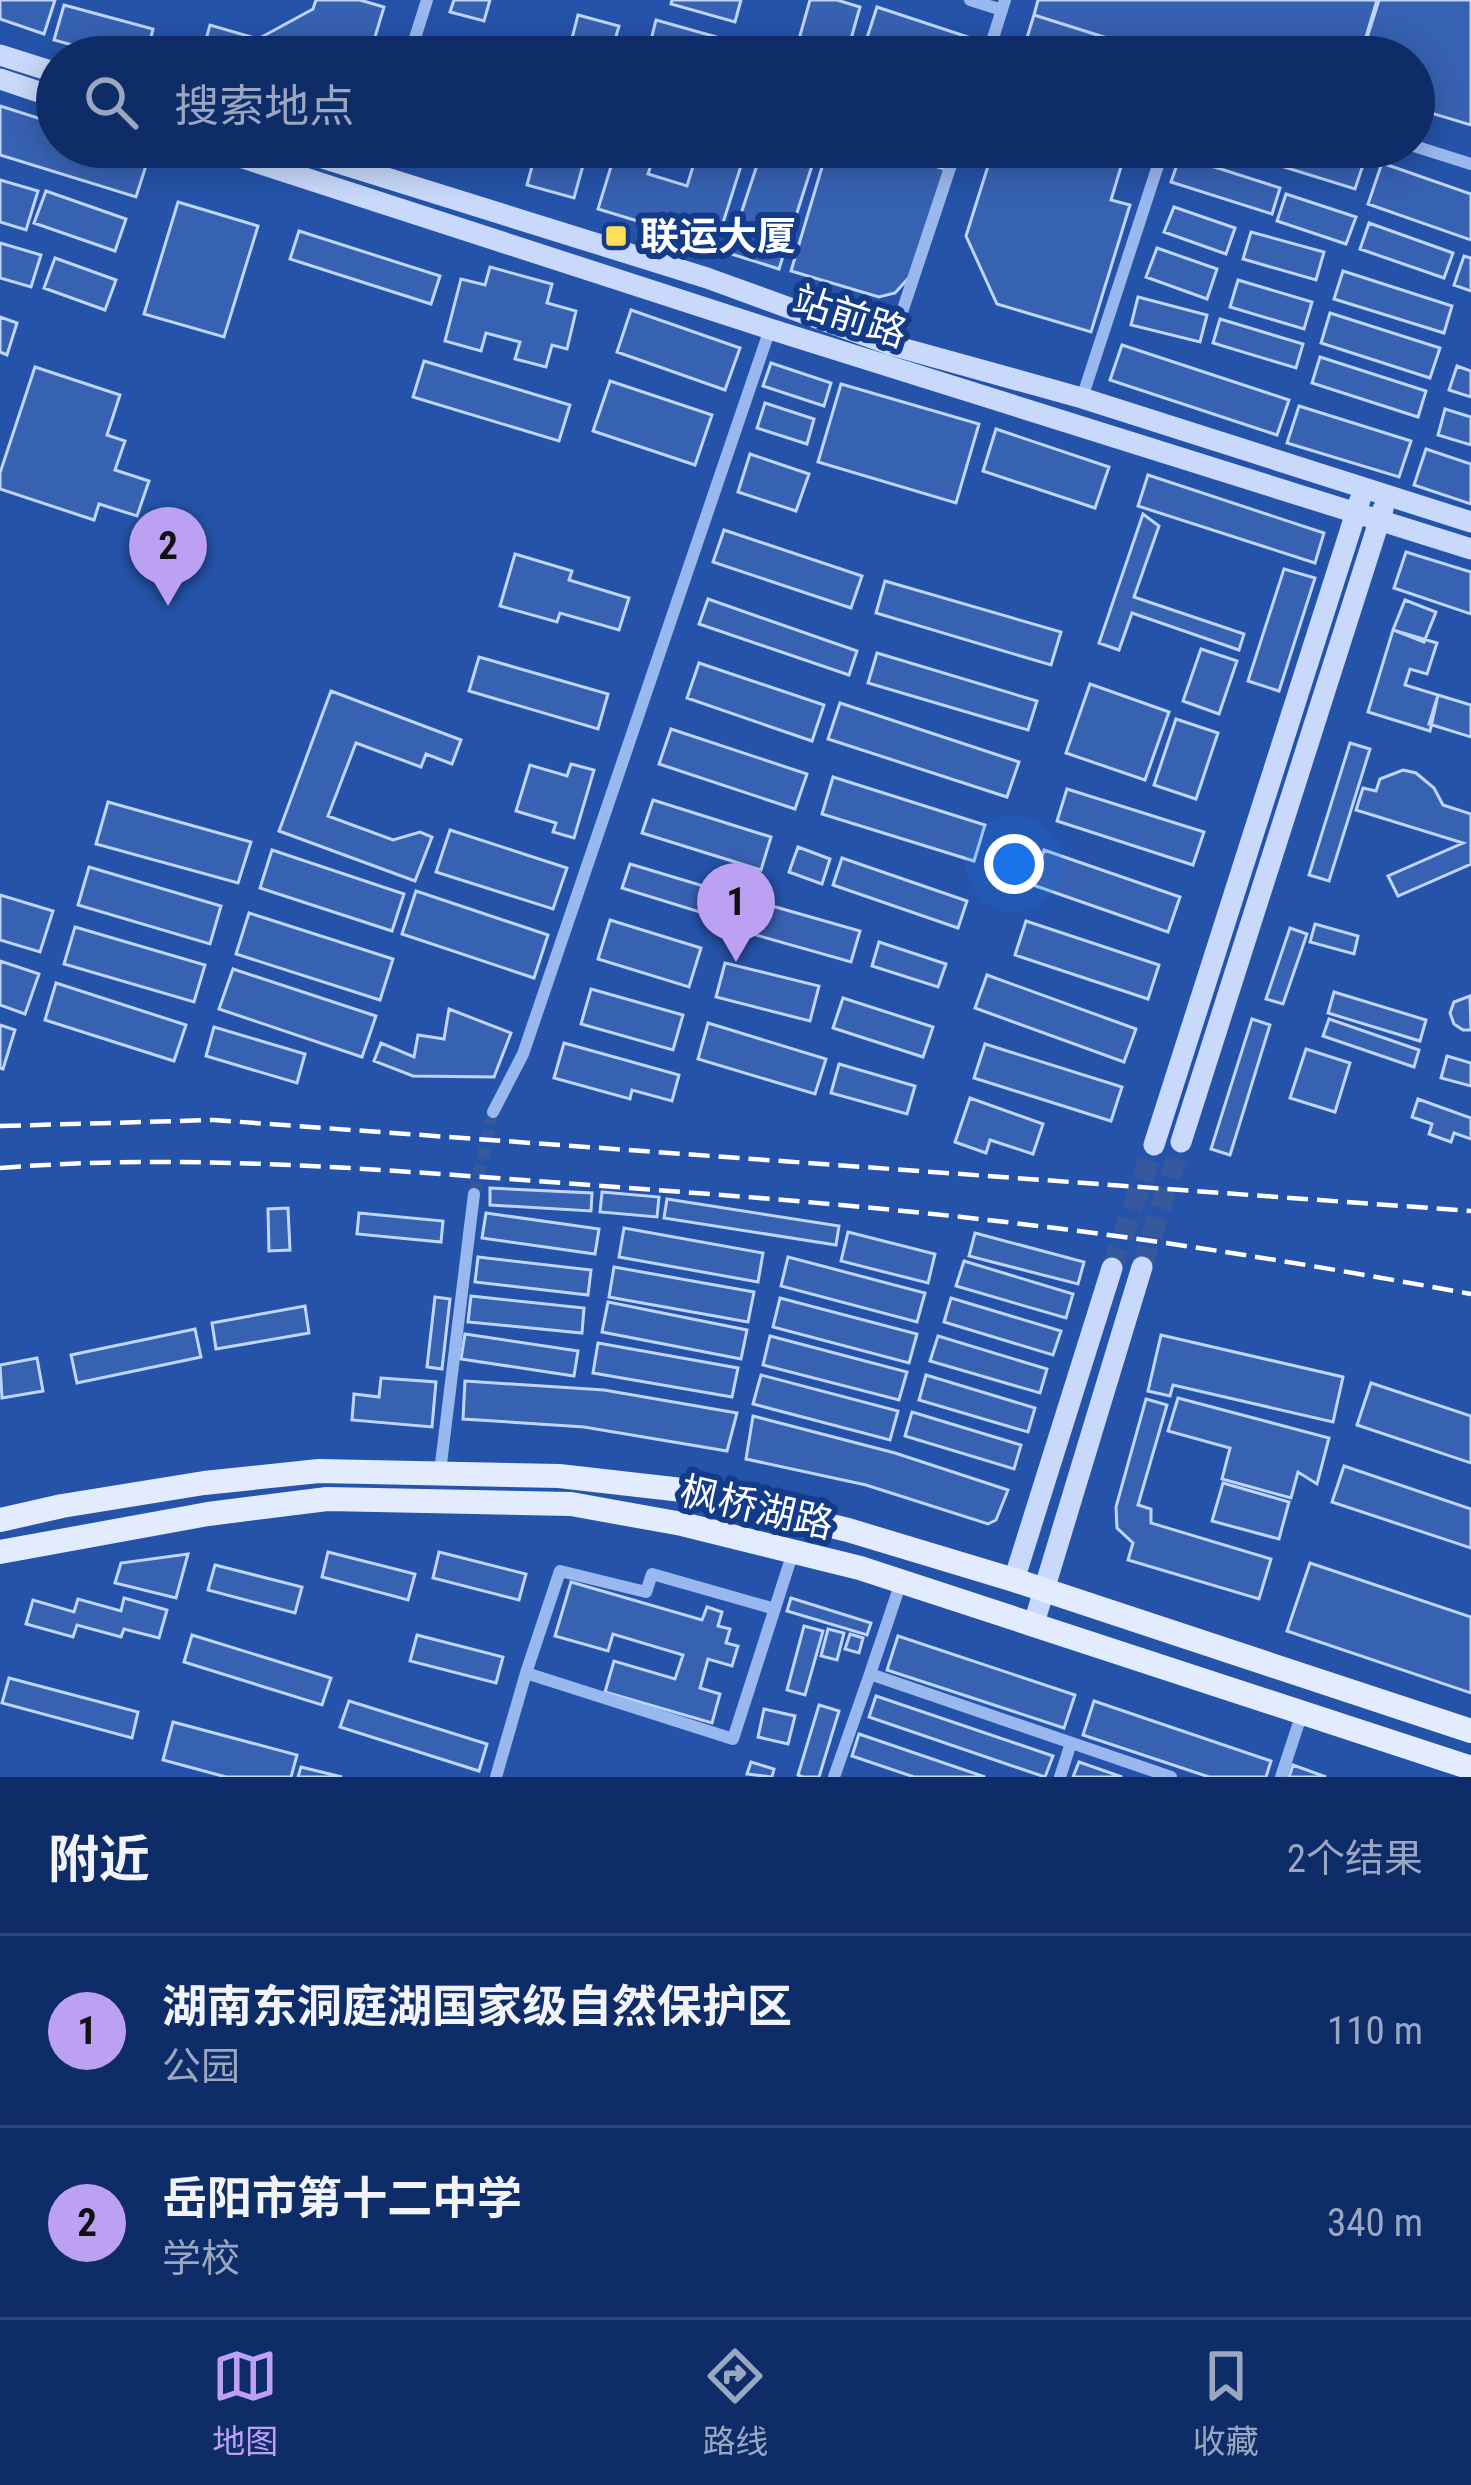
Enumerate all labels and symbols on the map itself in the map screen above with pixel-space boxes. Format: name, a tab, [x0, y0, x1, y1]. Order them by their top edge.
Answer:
place label: 联运大厦	[640, 214, 796, 260]
marker: 联运大厦	[603, 223, 629, 249]
street label: 站前路	[787, 277, 912, 357]
pin: 2	[129, 507, 207, 606]
your location	[984, 834, 1044, 894]
pin: 1	[697, 863, 775, 962]
street label: 枫桥湖路	[676, 1468, 838, 1548]

